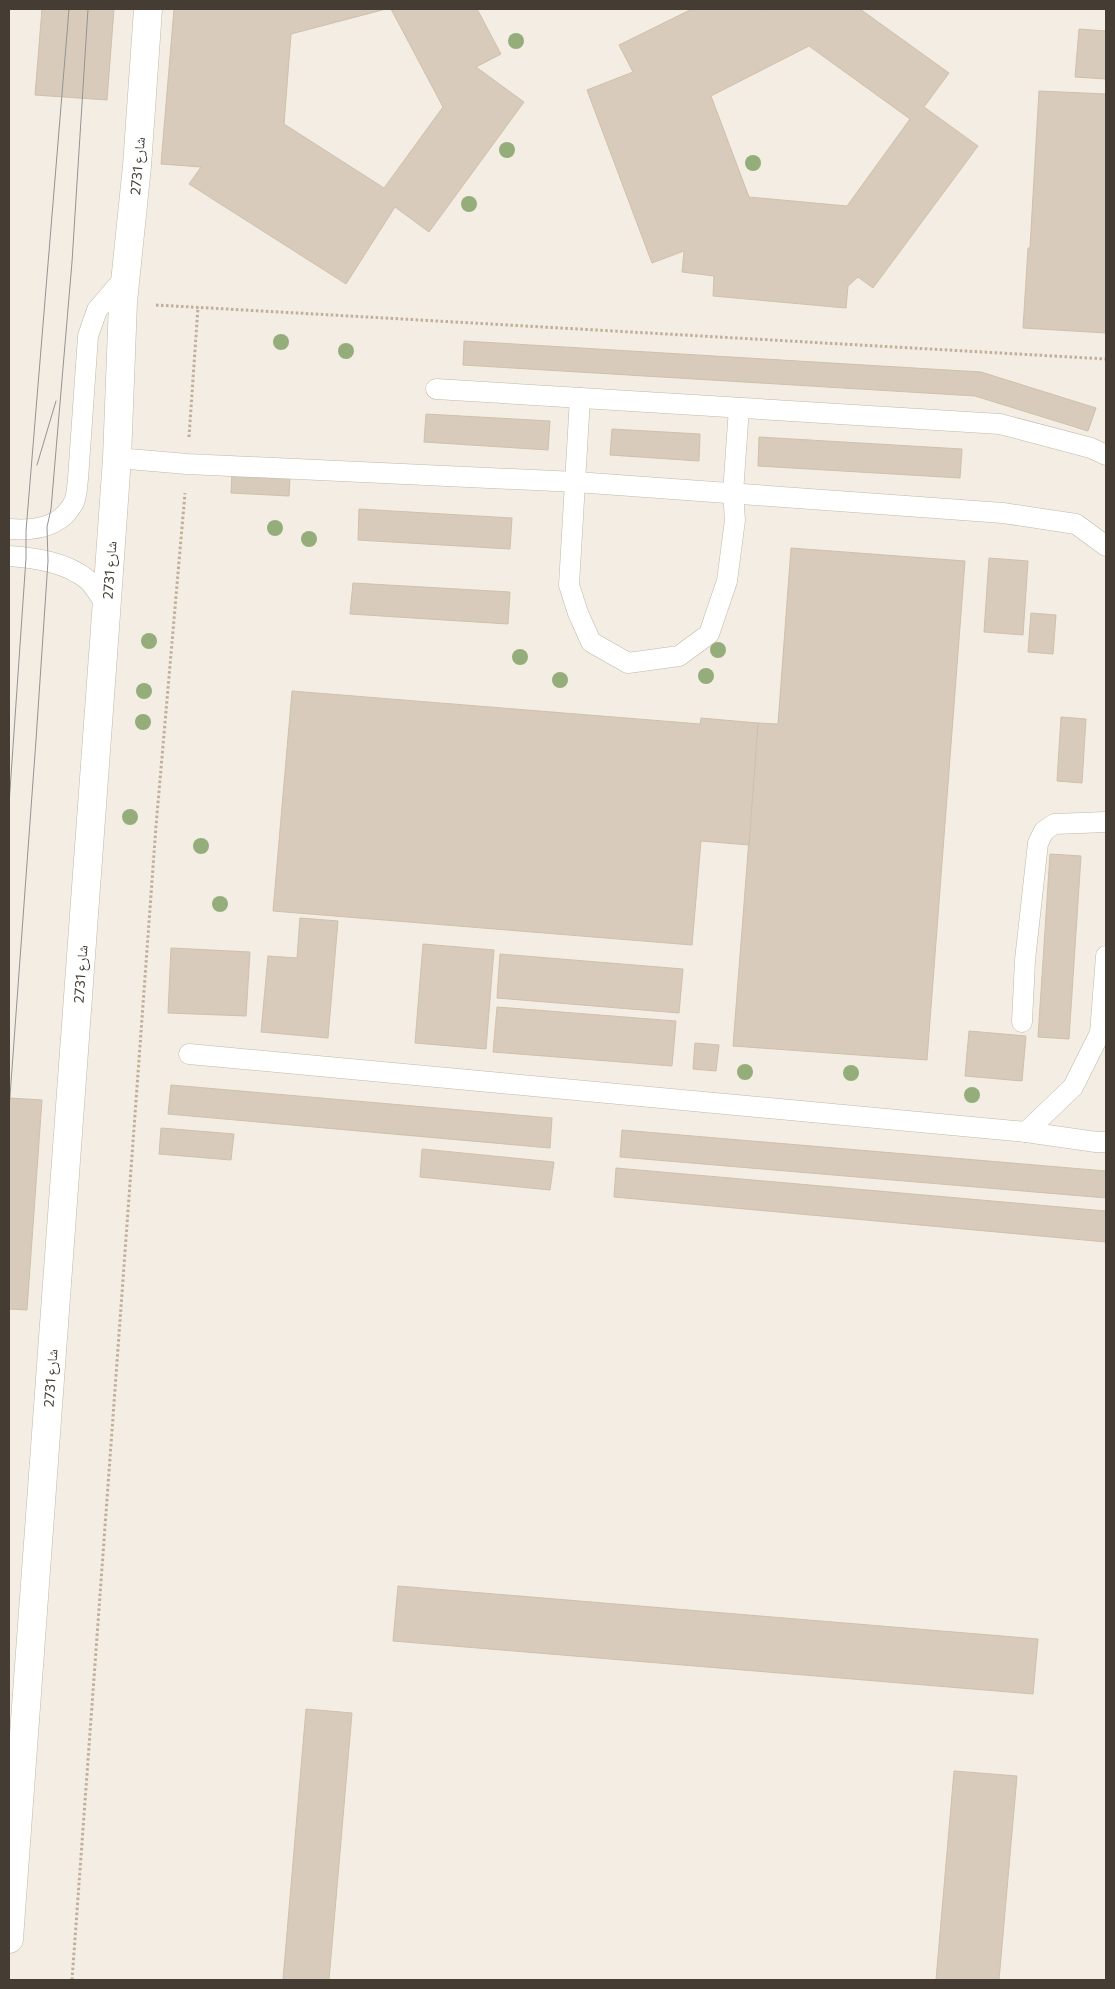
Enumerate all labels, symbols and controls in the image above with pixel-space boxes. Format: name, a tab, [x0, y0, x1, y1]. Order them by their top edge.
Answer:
street label: شارع 2731	[126, 136, 150, 196]
street label: شارع 2731	[98, 540, 122, 600]
street label: شارع 2731	[69, 944, 93, 1004]
street label: شارع 2731	[39, 1348, 63, 1408]

